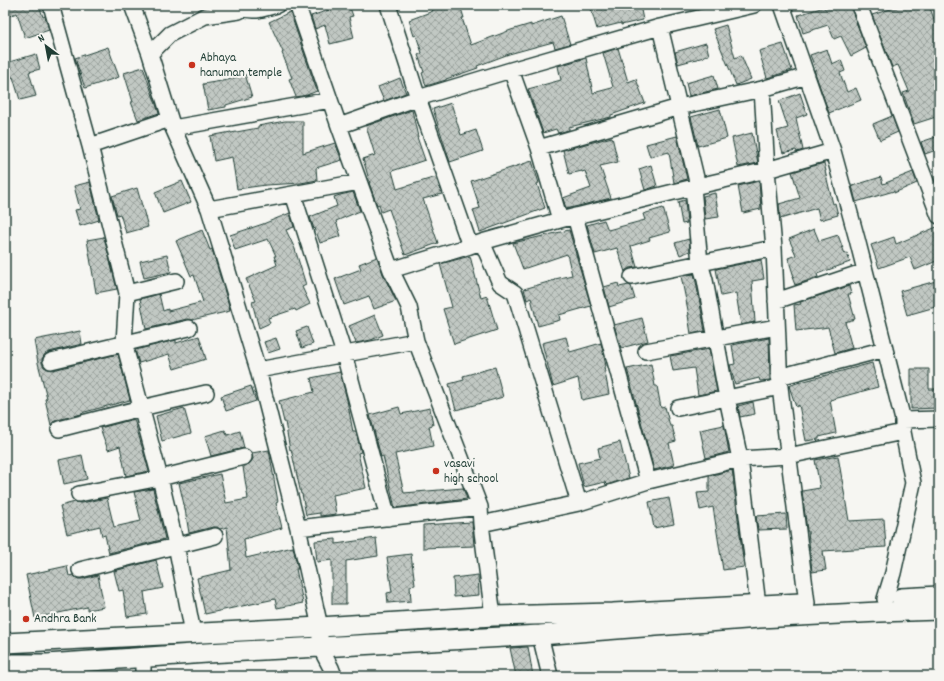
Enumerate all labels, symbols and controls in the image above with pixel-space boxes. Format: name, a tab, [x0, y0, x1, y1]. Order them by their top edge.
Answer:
north arrow	[26, 26, 66, 66]
text: N	[35, 31, 49, 47]
place label: Abhaya hanuman temple	[200, 49, 282, 83]
marker: Abhaya hanuman temple	[187, 60, 197, 70]
place label: vasavi high school	[444, 455, 498, 489]
marker: vasavi high school	[431, 466, 441, 476]
place label: Andhra Bank	[34, 610, 97, 629]
marker: Andhra Bank	[21, 614, 31, 624]

